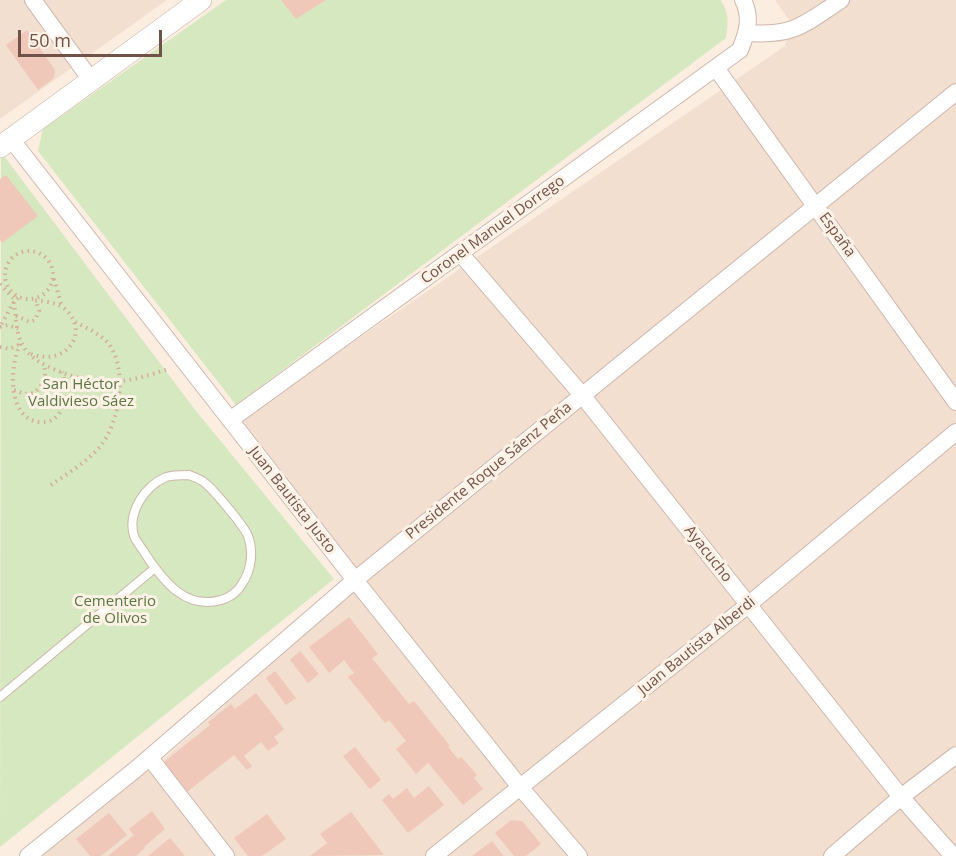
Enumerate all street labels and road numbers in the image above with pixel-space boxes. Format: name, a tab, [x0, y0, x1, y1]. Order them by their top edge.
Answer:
street label: Coronel Manuel Dorrego	[418, 172, 568, 288]
street label: España	[815, 209, 859, 261]
street label: Presidente Roque Sáenz Peña	[402, 399, 576, 543]
street label: Juan Bautista Justo	[245, 443, 339, 557]
street label: Ayacucho	[680, 522, 736, 586]
street label: Juan Bautista Alberdi	[635, 593, 759, 699]

